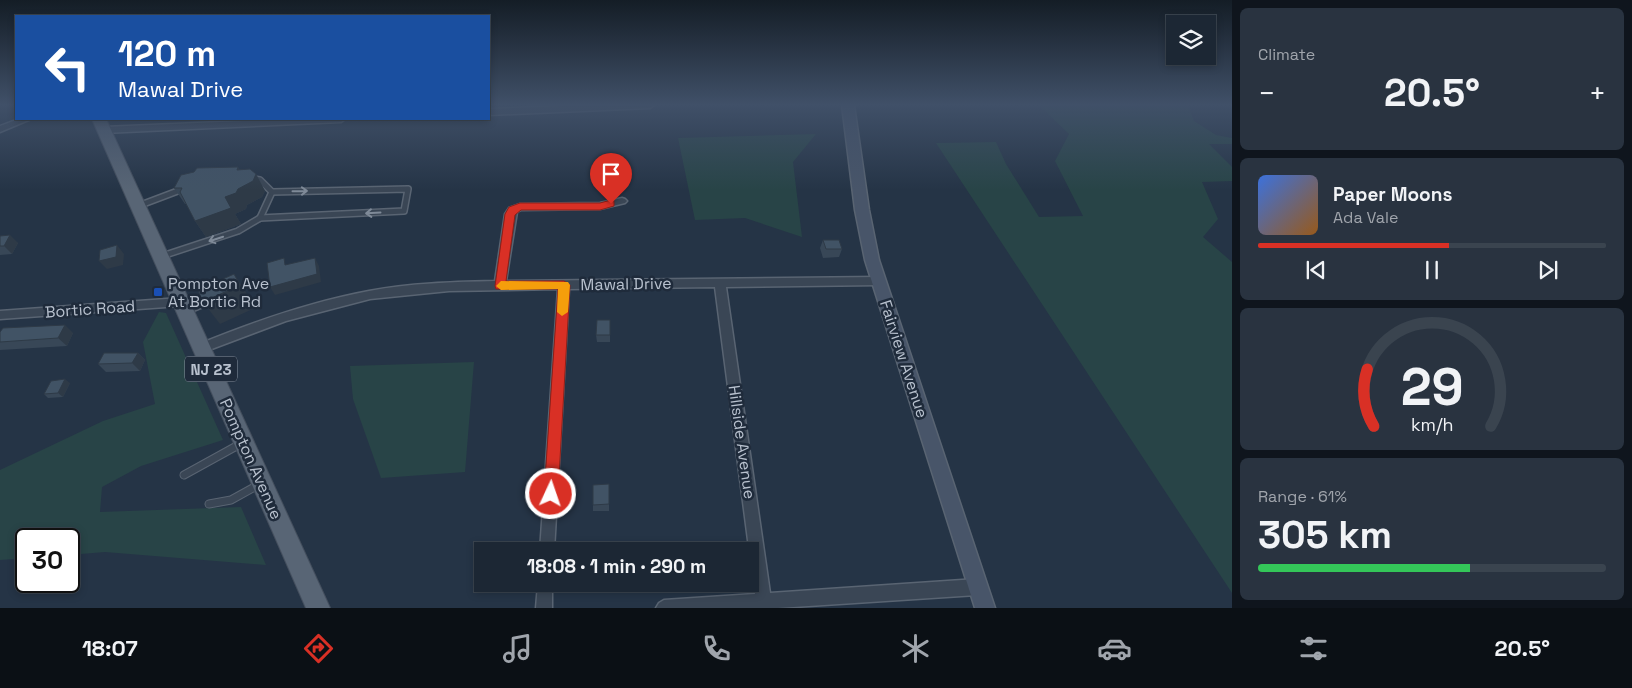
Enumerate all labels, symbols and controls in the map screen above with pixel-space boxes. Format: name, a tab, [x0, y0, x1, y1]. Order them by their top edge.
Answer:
map controls	[1166, 15, 1216, 65]
button: layers	[1166, 15, 1216, 65]
text: 120 m	[118, 32, 216, 76]
icon: left	[35, 35, 100, 100]
text: Climate	[1258, 44, 1315, 65]
text: 20.5°	[1384, 69, 1480, 117]
text: Mawal Drive	[118, 75, 243, 103]
text: −	[1258, 75, 1275, 111]
text: +	[1589, 75, 1606, 111]
pin	[590, 153, 632, 204]
icon: arrive	[597, 160, 625, 188]
text: Paper Moons	[1333, 182, 1452, 207]
one-way arrow	[291, 186, 307, 196]
text: Ada Vale	[1333, 207, 1398, 228]
one-way arrow	[366, 208, 382, 217]
one-way arrow	[209, 234, 225, 244]
icon: previous	[1302, 256, 1330, 284]
icon: pause	[1418, 256, 1446, 284]
icon: next	[1534, 256, 1562, 284]
place label: Pompton Ave At Bortic Rd	[168, 273, 269, 312]
street label: Mawal Drive	[580, 273, 672, 295]
marker: Pompton Ave At Bortic Rd	[152, 286, 164, 298]
street label: Bortic Road	[44, 295, 136, 323]
street label: Fairview Avenue	[875, 297, 933, 421]
text: 29	[1401, 354, 1463, 420]
road number: NJ 23	[185, 356, 237, 382]
street label: Hillside Avenue	[724, 384, 760, 500]
street label: Pompton Avenue	[215, 395, 287, 523]
text: km/h	[1411, 413, 1453, 436]
position arrow	[524, 467, 576, 519]
text: Range · 61%	[1258, 486, 1347, 507]
text: 305 km	[1258, 511, 1392, 559]
speed limit sign: 30	[15, 528, 80, 593]
text: 18:08 · 1 min · 290 m	[527, 554, 706, 579]
icon: directions	[301, 631, 336, 666]
icon: music	[500, 631, 535, 666]
icon: phone	[699, 631, 734, 666]
icon: climate	[898, 631, 933, 666]
icon: car	[1097, 631, 1132, 666]
icon: filters	[1296, 631, 1331, 666]
text: 18:07	[82, 634, 138, 662]
text: 20.5°	[1495, 634, 1550, 662]

